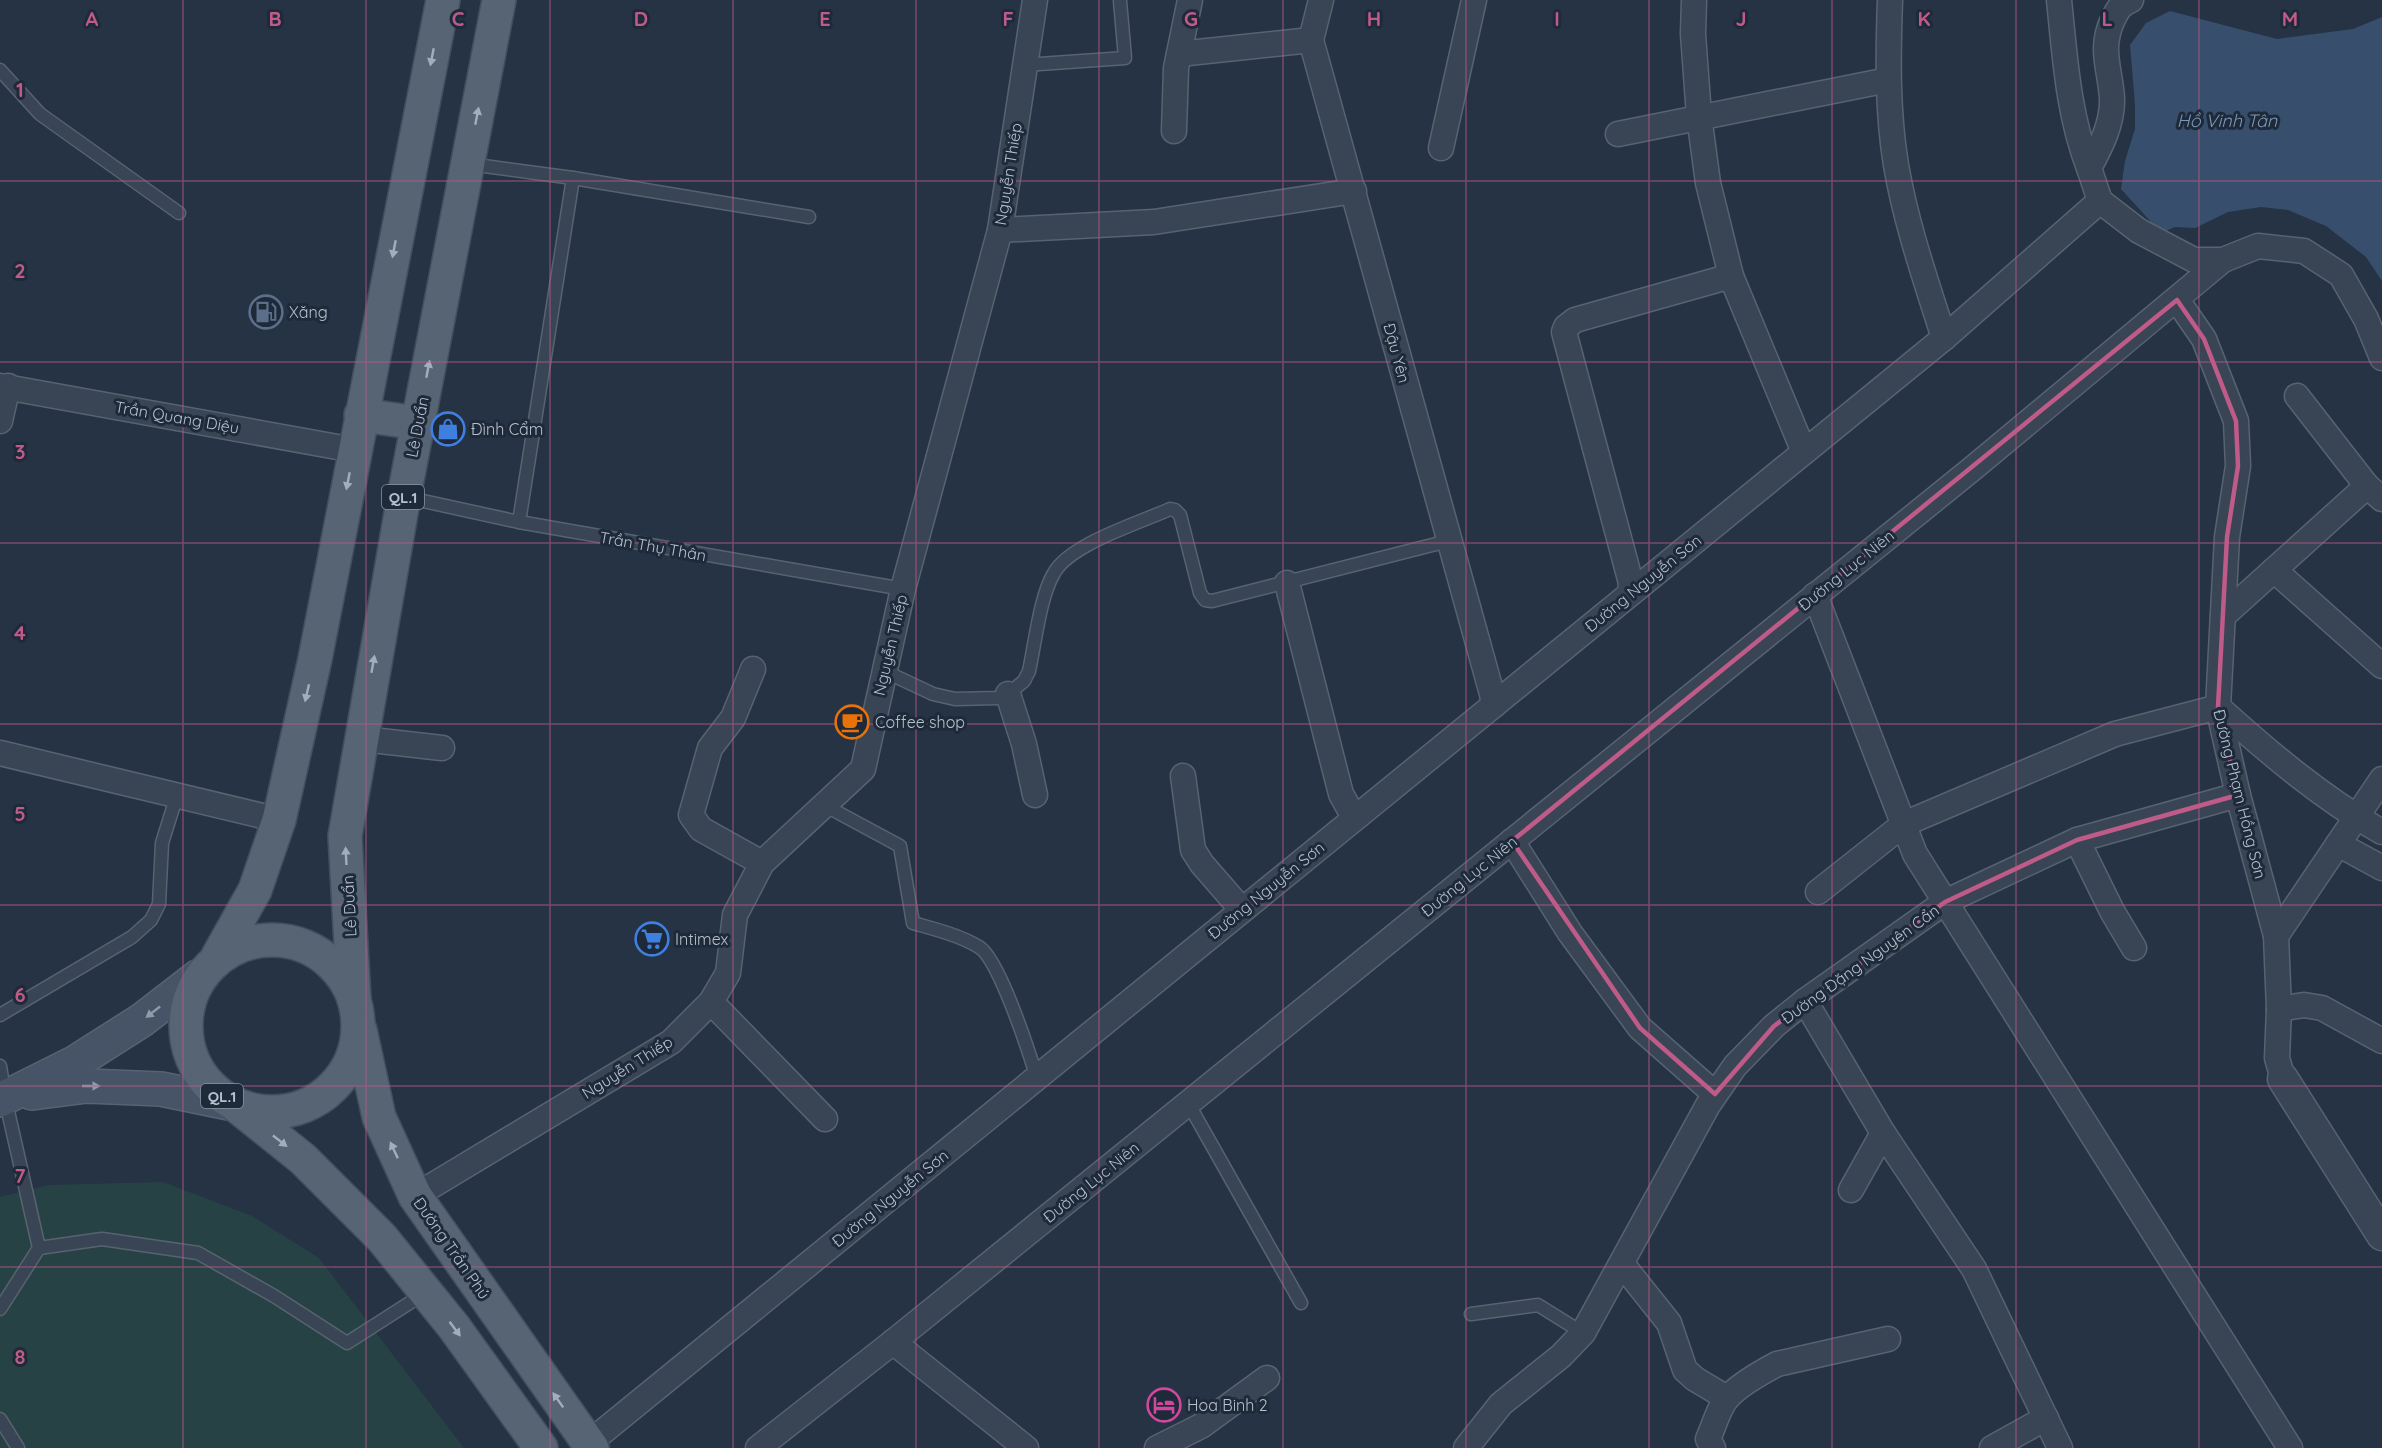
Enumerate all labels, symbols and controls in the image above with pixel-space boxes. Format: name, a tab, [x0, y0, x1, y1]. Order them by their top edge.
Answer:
text: A	[86, 6, 99, 31]
text: B	[268, 6, 282, 31]
text: C	[452, 6, 465, 31]
text: D	[634, 6, 648, 31]
text: E	[819, 6, 831, 31]
text: F	[1002, 6, 1014, 31]
text: G	[1184, 6, 1198, 31]
text: H	[1367, 6, 1381, 31]
text: I	[1554, 6, 1560, 31]
text: J	[1735, 6, 1747, 31]
text: K	[1917, 6, 1931, 31]
text: L	[2101, 6, 2113, 31]
text: M	[2282, 6, 2298, 31]
one-way arrow	[427, 48, 436, 67]
text: 1	[16, 77, 24, 102]
one-way arrow	[473, 106, 482, 125]
water label: Hồ Vinh Tân	[2177, 109, 2278, 132]
street label: Nguyễn Thiếp	[990, 121, 1026, 227]
one-way arrow	[389, 239, 398, 258]
text: 2	[14, 258, 26, 283]
fuel station icon: Xăng	[248, 294, 284, 330]
place label: Xăng	[289, 302, 328, 322]
street label: Đậu Yên	[1379, 321, 1415, 385]
one-way arrow	[424, 359, 433, 378]
street label: Lê Duẩn	[401, 395, 433, 459]
street label: Trần Quang Diệu	[113, 396, 241, 438]
shop icon: Đình Cẩm	[430, 411, 466, 447]
place label: Đình Cẩm	[471, 419, 543, 439]
text: 3	[15, 439, 25, 464]
one-way arrow	[344, 472, 353, 491]
road number: QL.1	[382, 485, 424, 509]
street label: Đường Lục Niên	[1794, 525, 1898, 615]
street label: Trần Thụ Thân	[598, 527, 708, 565]
street label: Đường Nguyễn Sơn	[1581, 530, 1705, 636]
street label: Nguyễn Thiếp	[869, 592, 911, 698]
text: 4	[14, 620, 26, 645]
one-way arrow	[369, 654, 378, 673]
one-way arrow	[302, 684, 311, 703]
cafe icon: Coffee shop	[834, 704, 870, 740]
street label: Đường Phạm Hồng Sơn	[2209, 707, 2271, 881]
place label: Coffee shop	[875, 712, 965, 732]
text: 5	[14, 801, 26, 826]
street label: Đường Lục Niên	[1417, 831, 1521, 921]
street label: Đường Nguyễn Sơn	[1204, 837, 1328, 943]
one-way arrow	[342, 847, 351, 866]
street label: Lê Duẩn	[337, 875, 361, 937]
street label: Đường Đặng Nguyên Cẩn	[1777, 900, 1943, 1028]
supermarket icon: Intimex	[634, 921, 670, 957]
place label: Intimex	[675, 929, 729, 949]
text: 6	[14, 982, 26, 1007]
one-way arrow	[145, 1006, 161, 1019]
street label: Nguyễn Thiếp	[578, 1031, 676, 1103]
one-way arrow	[82, 1081, 101, 1091]
road number: QL.1	[201, 1084, 243, 1108]
one-way arrow	[272, 1134, 288, 1147]
street label: Đường Lục Niên	[1039, 1137, 1143, 1227]
one-way arrow	[390, 1142, 399, 1159]
street label: Đường Nguyễn Sơn	[828, 1145, 952, 1251]
text: 7	[15, 1163, 26, 1188]
street label: Đường Trần Phú	[410, 1193, 494, 1303]
one-way arrow	[449, 1321, 462, 1337]
text: 8	[15, 1344, 26, 1369]
hotel icon: Hoa Binh 2	[1146, 1387, 1182, 1423]
one-way arrow	[552, 1393, 564, 1409]
place label: Hoa Binh 2	[1187, 1395, 1268, 1415]

